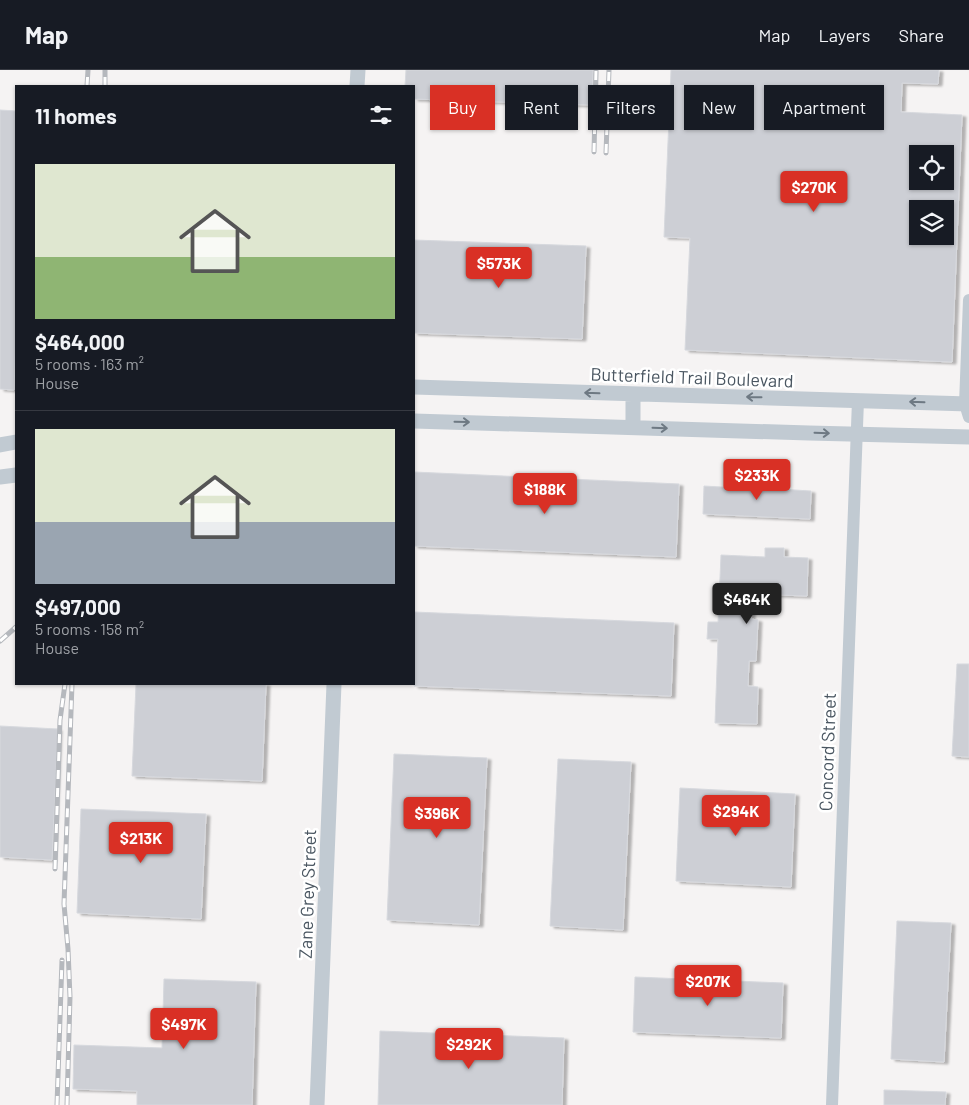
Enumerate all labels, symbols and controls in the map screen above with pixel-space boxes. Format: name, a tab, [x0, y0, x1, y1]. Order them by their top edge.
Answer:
text: Map	[25, 20, 68, 49]
text: Map	[758, 24, 790, 46]
text: Layers	[818, 24, 871, 46]
text: Share	[899, 24, 944, 46]
chip: Buy	[430, 85, 495, 130]
chip: Rent	[505, 85, 578, 130]
chip: Filters	[588, 85, 674, 130]
chip: New	[684, 85, 754, 130]
chip: Apartment	[764, 85, 884, 130]
icon: filters	[367, 101, 395, 129]
text: 11 homes	[35, 103, 117, 128]
map controls	[909, 145, 954, 245]
button: locate	[909, 145, 954, 190]
pin: $270K	[779, 170, 849, 213]
text: $270K	[791, 177, 837, 196]
icon: home	[170, 196, 260, 286]
button: layers	[909, 200, 954, 245]
pin: $573K	[464, 246, 534, 289]
text: $573K	[477, 253, 521, 272]
text: $464,000	[35, 329, 125, 354]
text: 5 rooms · 163 m²	[35, 354, 144, 373]
street label: Butterfield Trail Boulevard	[590, 362, 794, 392]
text: House	[35, 373, 79, 392]
one-way arrow	[584, 388, 600, 398]
one-way arrow	[746, 392, 762, 402]
one-way arrow	[909, 397, 925, 407]
one-way arrow	[454, 417, 470, 427]
one-way arrow	[652, 423, 668, 432]
one-way arrow	[814, 429, 830, 438]
pin: $233K	[722, 458, 792, 501]
icon: home	[170, 462, 260, 552]
text: $233K	[734, 465, 780, 484]
pin: $188K	[510, 472, 580, 515]
text: $188K	[524, 479, 566, 498]
pin: $464K	[712, 582, 782, 625]
text: $464K	[723, 589, 771, 608]
text: $497,000	[35, 594, 121, 619]
text: 5 rooms · 158 m²	[35, 619, 144, 638]
text: House	[35, 638, 79, 657]
street label: Concord Street	[814, 692, 840, 812]
pin: $294K	[701, 794, 771, 837]
pin: $396K	[402, 796, 472, 839]
text: $294K	[713, 801, 759, 820]
text: $396K	[415, 803, 459, 822]
pin: $213K	[106, 822, 176, 864]
text: $213K	[120, 828, 162, 847]
street label: Zane Grey Street	[294, 829, 320, 959]
pin: $207K	[673, 964, 743, 1007]
text: $207K	[685, 971, 731, 990]
pin: $497K	[149, 1008, 219, 1050]
text: $497K	[161, 1014, 207, 1033]
pin: $292K	[434, 1028, 504, 1070]
text: $292K	[446, 1034, 492, 1053]

